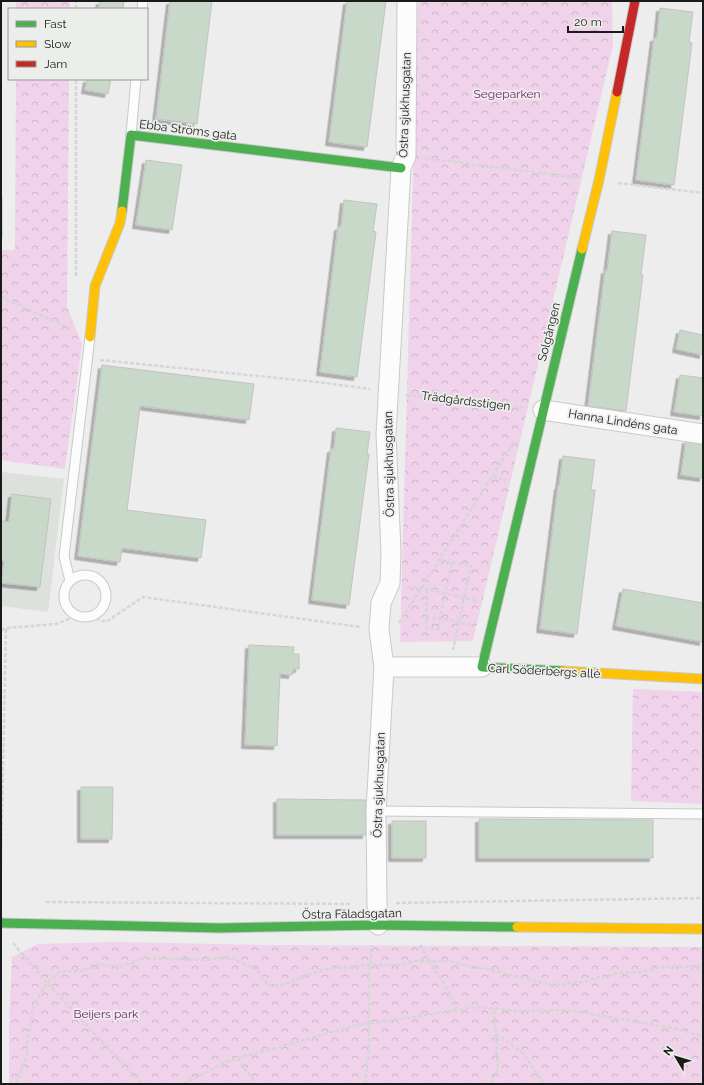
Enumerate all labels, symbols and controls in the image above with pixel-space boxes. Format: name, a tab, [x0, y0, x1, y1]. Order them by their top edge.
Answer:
legend	[8, 8, 148, 80]
scale bar	[568, 8, 623, 34]
text: 20 m	[574, 15, 602, 29]
text: Fast	[44, 17, 67, 31]
text: Slow	[44, 37, 71, 51]
street label: Östra sjukhusgatan	[396, 52, 414, 158]
text: Jam	[44, 57, 67, 71]
park label: Segeparken	[473, 87, 541, 101]
street label: Ebba Ströms gata	[138, 117, 238, 143]
street label: Solgången	[535, 301, 563, 363]
street label: Trädgårdsstigen	[421, 389, 511, 413]
street label: Hanna Lindéns gata	[567, 406, 679, 438]
street label: Östra sjukhusgatan	[381, 411, 397, 517]
street label: Carl Söderbergs allé	[487, 661, 601, 681]
street label: Östra sjukhusgatan	[370, 732, 388, 838]
street label: Östra Fäladsgatan	[302, 906, 402, 922]
park label: Beijers park	[74, 1007, 139, 1021]
north arrow	[656, 1037, 696, 1077]
text: N	[661, 1044, 676, 1058]

